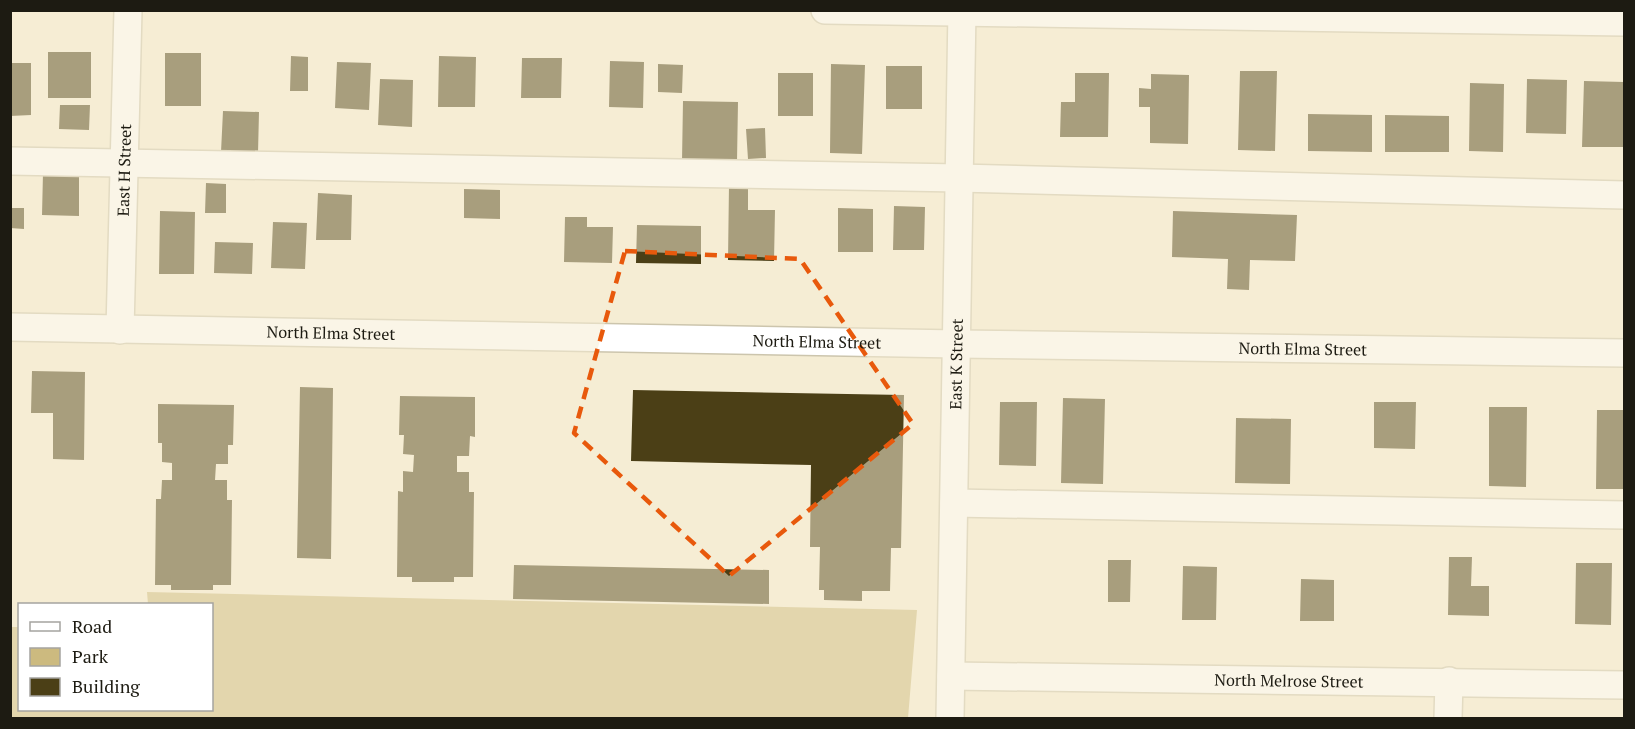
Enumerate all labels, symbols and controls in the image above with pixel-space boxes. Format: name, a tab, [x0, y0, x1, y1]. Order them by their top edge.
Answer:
street label: East H Street	[112, 124, 136, 217]
street label: East K Street	[944, 318, 968, 410]
street label: North Elma Street	[266, 321, 396, 345]
street label: North Elma Street	[752, 329, 881, 354]
street label: North Elma Street	[1238, 337, 1367, 361]
legend	[18, 603, 213, 711]
text: Road	[72, 614, 112, 638]
text: Park	[72, 644, 109, 668]
street label: North Melrose Street	[1214, 669, 1364, 693]
text: Building	[72, 674, 140, 698]

